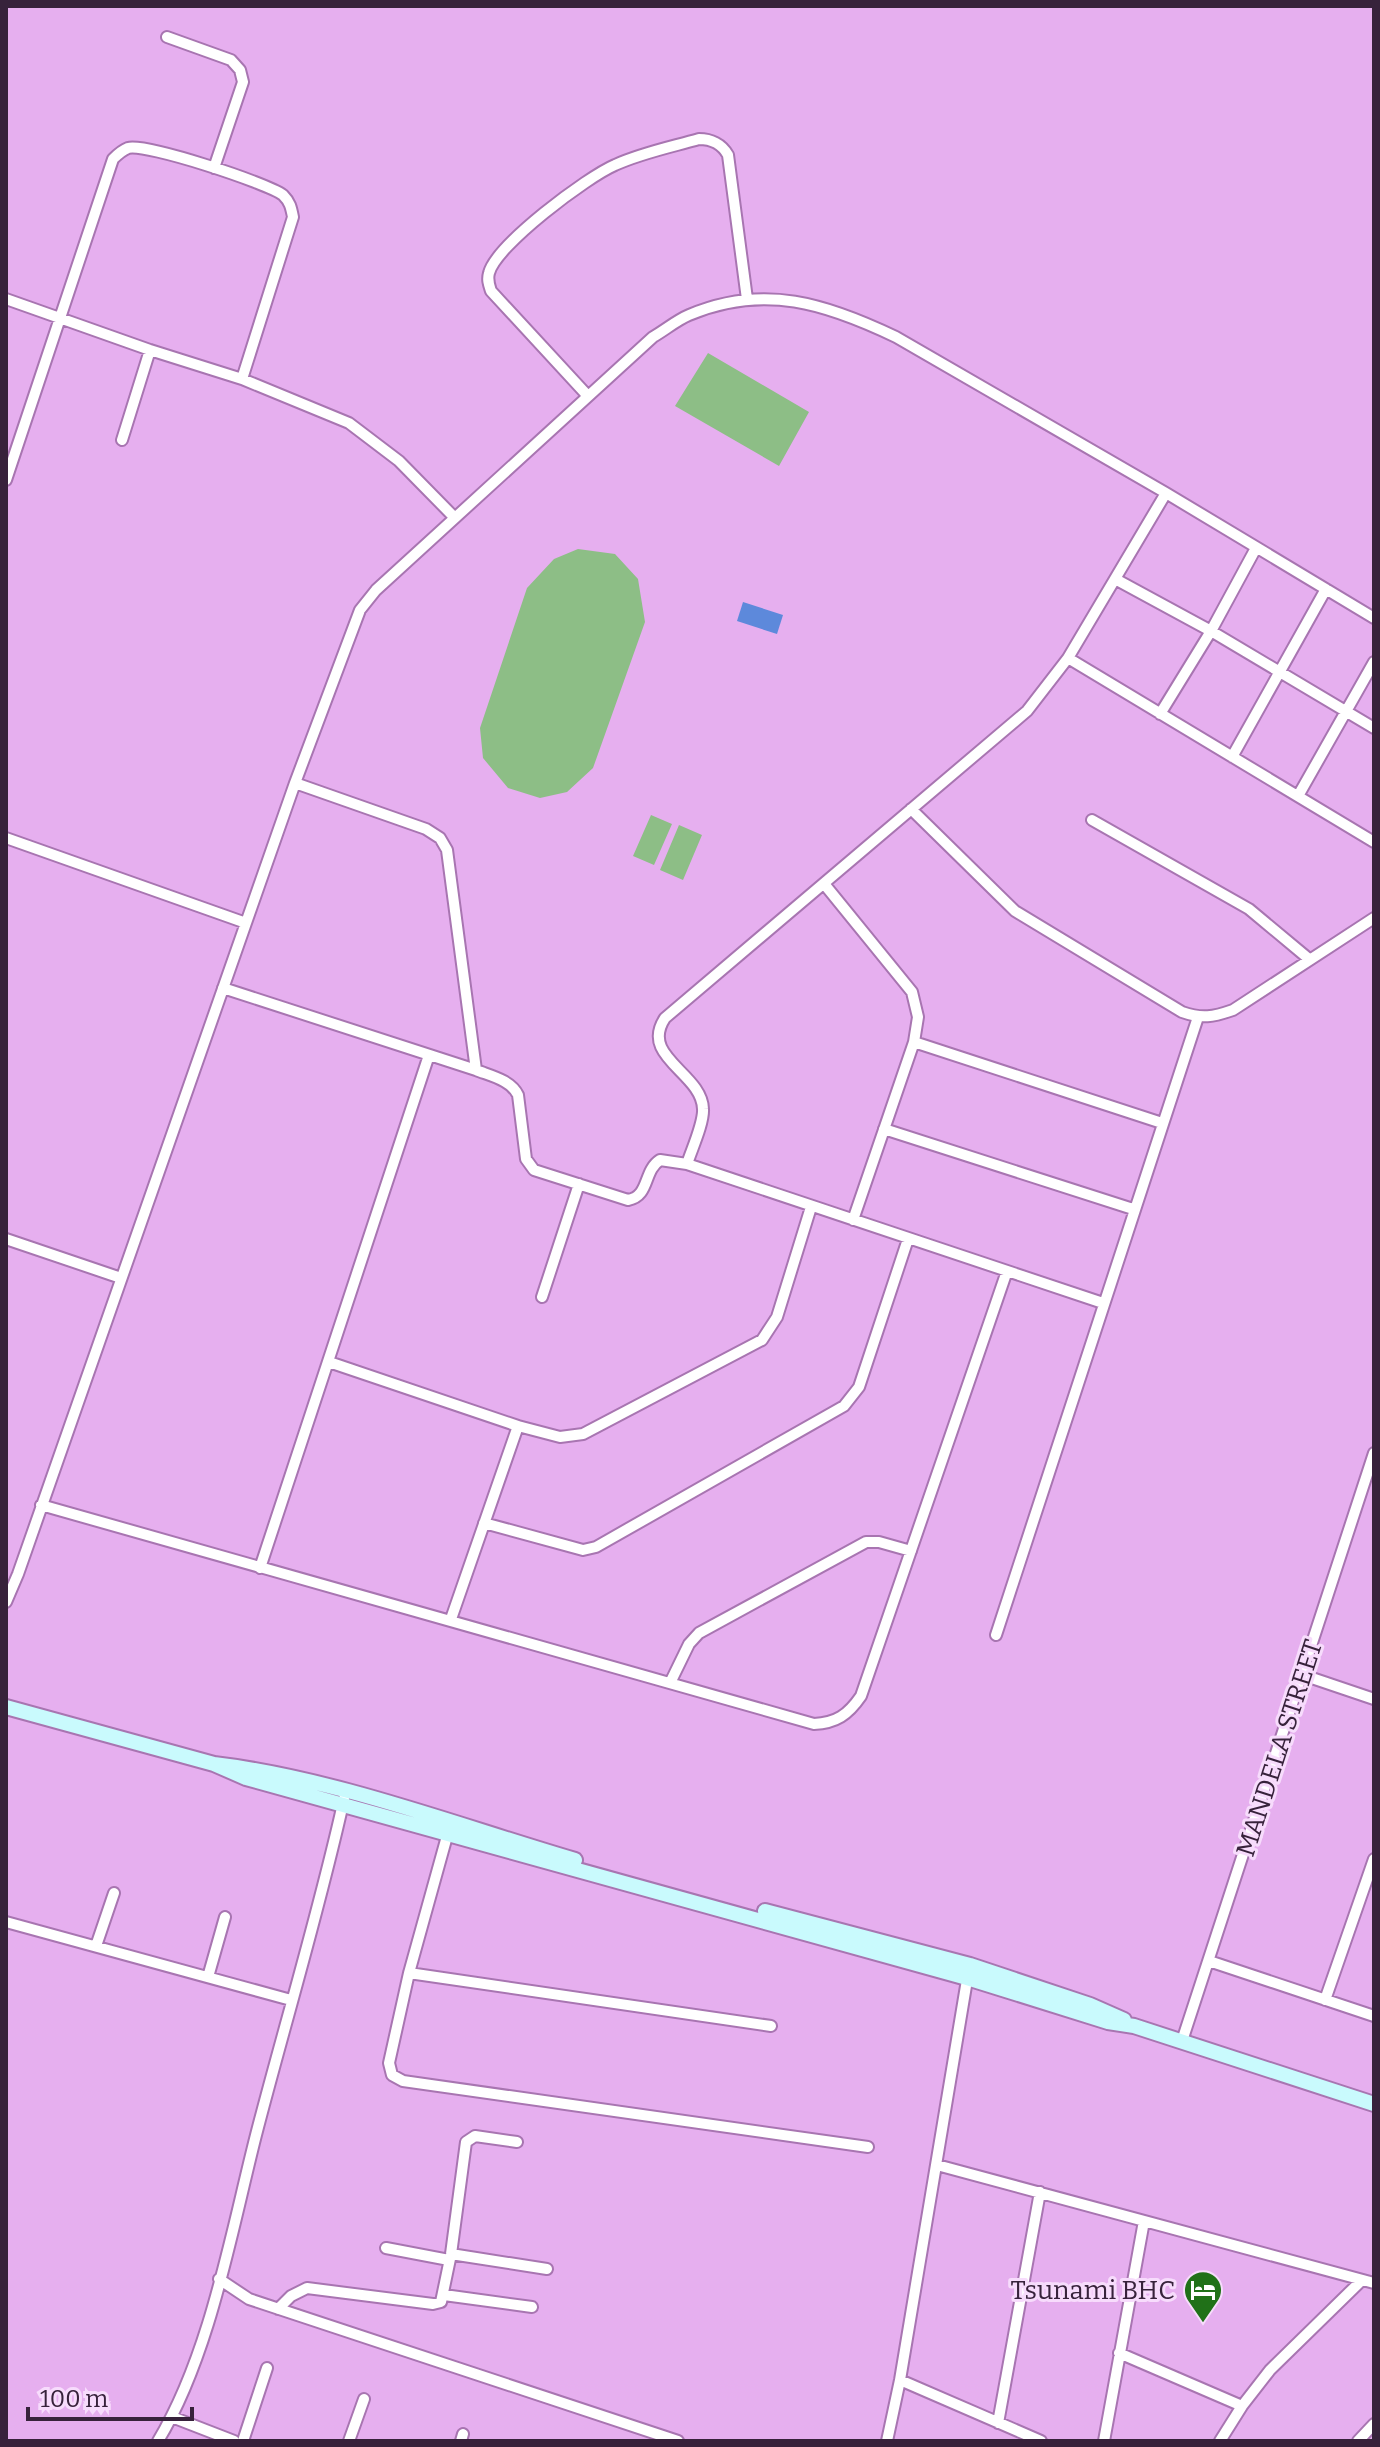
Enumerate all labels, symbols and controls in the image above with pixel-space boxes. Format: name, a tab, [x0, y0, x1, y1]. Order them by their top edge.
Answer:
street label: MANDELA STREET	[1230, 1636, 1329, 1860]
hotel icon: Tsunami BHC	[1182, 2269, 1224, 2324]
place label: Tsunami BHC	[1010, 2275, 1175, 2306]
scale bar	[28, 2371, 192, 2421]
text: 100 m	[40, 2385, 108, 2413]

